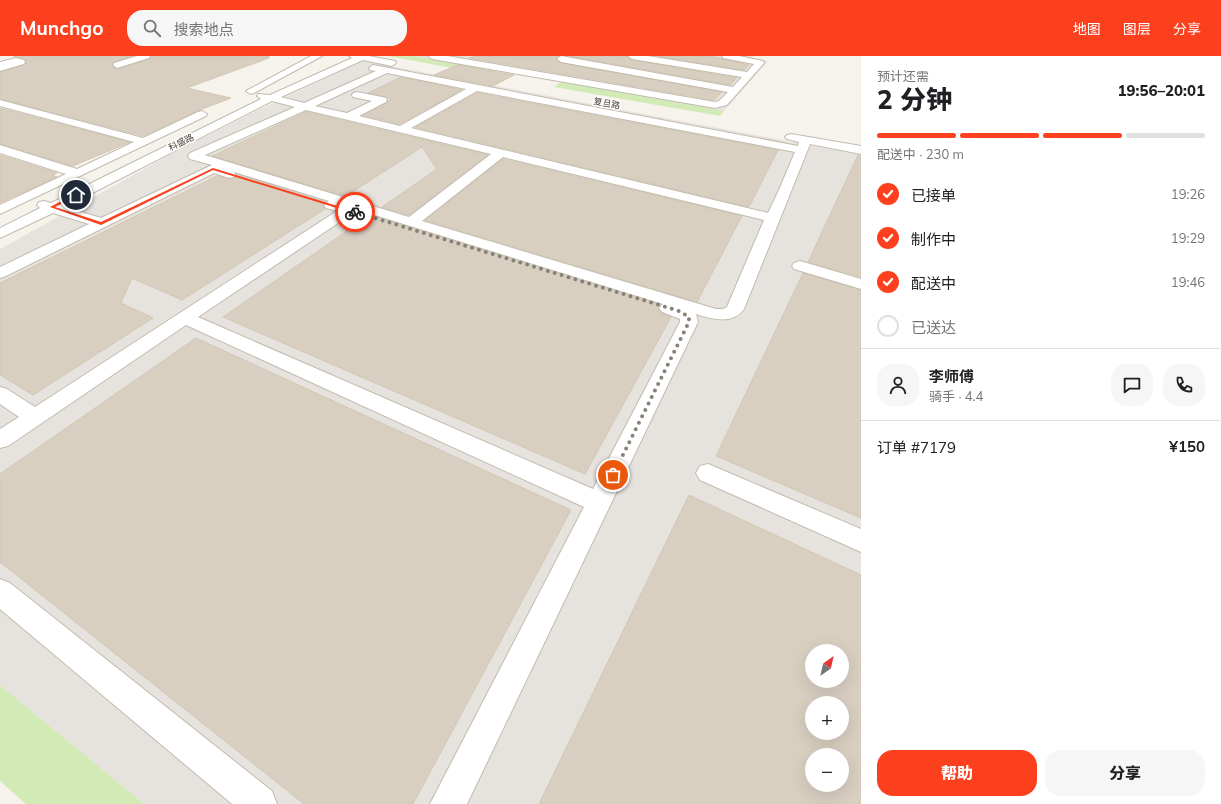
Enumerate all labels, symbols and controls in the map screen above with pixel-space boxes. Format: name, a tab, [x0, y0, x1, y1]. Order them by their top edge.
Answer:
search box	[127, 10, 407, 46]
text: Munchgo	[20, 16, 103, 40]
icon: search	[141, 17, 163, 39]
text: 搜索地点	[173, 20, 233, 39]
text: 地图	[1073, 20, 1101, 38]
text: 图层	[1123, 20, 1151, 38]
text: 分享	[1173, 20, 1201, 38]
text: 预计还需	[877, 68, 929, 84]
text: 19:56–20:01	[1118, 81, 1205, 100]
text: 2 分钟	[877, 83, 952, 116]
street label: 复旦路	[593, 95, 621, 111]
street label: 科盛路	[166, 131, 196, 153]
text: 配送中 · 230 m	[877, 146, 964, 162]
pin	[59, 178, 93, 212]
icon: check	[877, 183, 899, 205]
icon: home	[65, 184, 87, 206]
text: 已接单	[911, 186, 956, 205]
text: 19:26	[1171, 186, 1205, 202]
courier	[335, 192, 375, 232]
icon: bike	[344, 201, 366, 223]
icon: check	[877, 227, 899, 249]
text: 制作中	[911, 230, 956, 249]
text: 19:29	[1171, 230, 1205, 246]
icon: check	[877, 271, 899, 293]
text: 配送中	[911, 274, 956, 293]
text: 19:46	[1171, 274, 1205, 290]
text: 已送达	[911, 318, 956, 337]
button: person	[877, 364, 919, 406]
button: chat	[1111, 364, 1153, 406]
button: phone	[1163, 364, 1205, 406]
text: 李师傅	[929, 367, 974, 386]
text: 骑手 · 4.4	[929, 388, 983, 404]
text: ¥150	[1169, 437, 1205, 456]
text: 订单 #7179	[877, 438, 956, 457]
pin	[596, 458, 630, 492]
icon: bag	[602, 464, 624, 486]
north arrow	[805, 644, 849, 688]
map controls	[805, 644, 849, 792]
button: +	[805, 696, 849, 740]
button: −	[805, 748, 849, 792]
button: 帮助	[877, 750, 1037, 796]
button: 分享	[1045, 750, 1205, 796]

